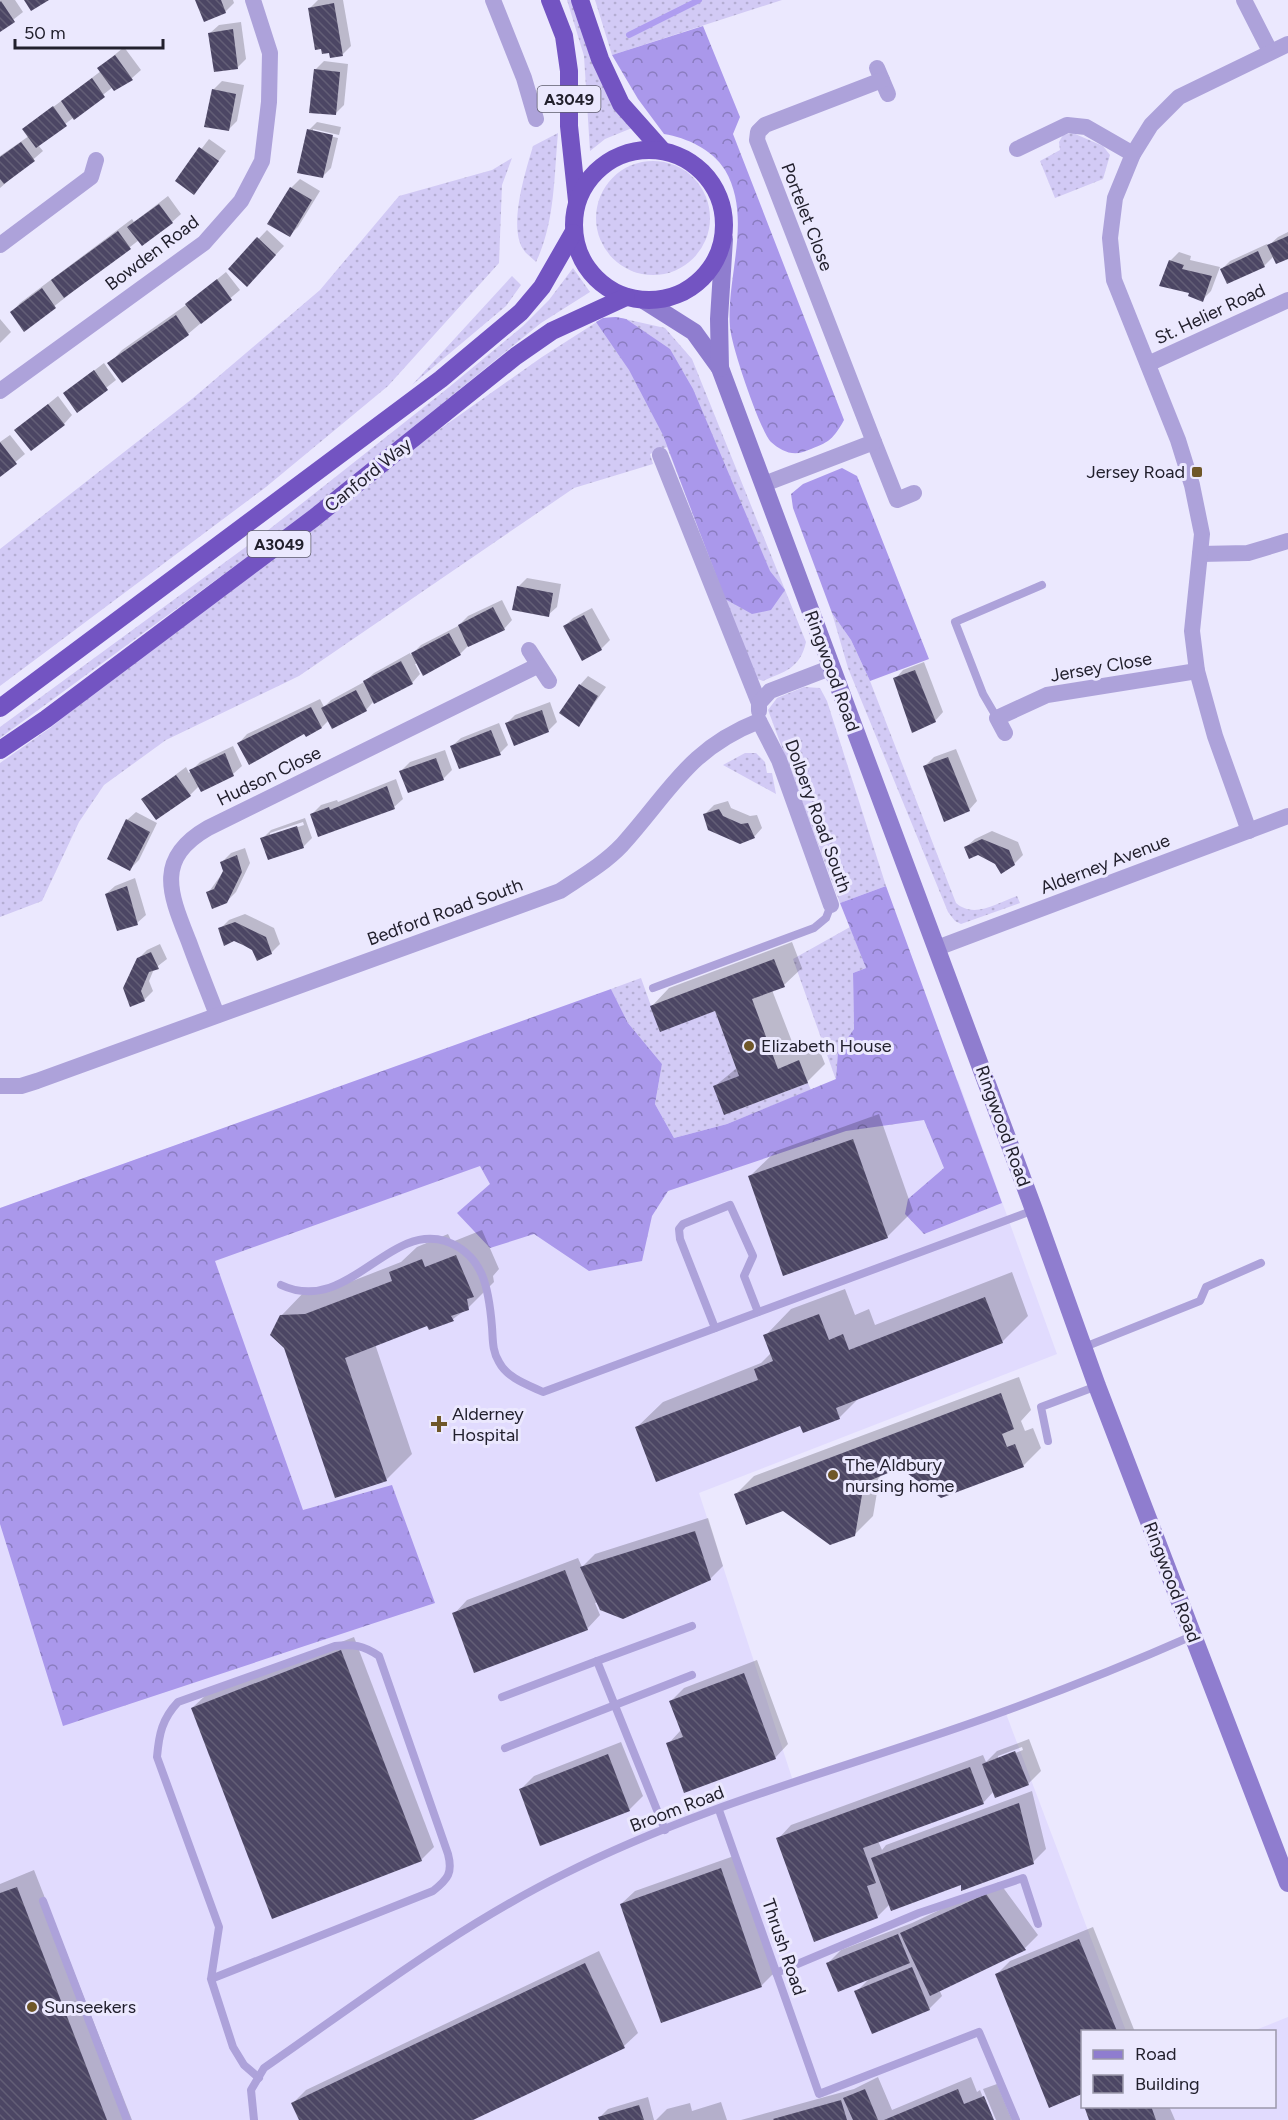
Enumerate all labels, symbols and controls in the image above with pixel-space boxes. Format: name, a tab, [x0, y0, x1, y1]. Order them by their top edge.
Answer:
scale bar	[15, 12, 164, 50]
text: 50 m	[24, 22, 66, 44]
road number: A3049	[538, 86, 600, 112]
street label: Portelet Close	[776, 160, 838, 274]
street label: Bowden Road	[101, 211, 203, 295]
street label: St. Helier Road	[1151, 279, 1269, 349]
street label: Canford Way	[320, 433, 416, 517]
place label: Jersey Road	[1086, 461, 1185, 483]
marker: Jersey Road	[1190, 465, 1204, 479]
road number: A3049	[248, 531, 310, 557]
street label: Ringwood Road	[800, 607, 864, 735]
street label: Jersey Close	[1049, 647, 1154, 687]
street label: Dolbery Road South	[780, 736, 856, 896]
street label: Hudson Close	[213, 741, 325, 811]
street label: Alderney Avenue	[1037, 829, 1173, 899]
street label: Bedford Road South	[364, 874, 526, 950]
place label: Elizabeth House	[761, 1035, 892, 1057]
marker: Elizabeth House	[742, 1039, 756, 1053]
street label: Ringwood Road	[971, 1062, 1035, 1190]
place label: Alderney Hospital	[452, 1403, 524, 1446]
marker: Alderney Hospital	[430, 1415, 448, 1433]
place label: The Aldbury nursing home	[845, 1454, 955, 1497]
marker: The Aldbury nursing home	[826, 1468, 840, 1482]
street label: Ringwood Road	[1139, 1519, 1205, 1645]
street label: Broom Road	[627, 1781, 727, 1837]
street label: Thrush Road	[757, 1896, 811, 1998]
place label: Sunseekers	[44, 1996, 136, 2018]
marker: Sunseekers	[25, 2000, 39, 2014]
legend	[1081, 2030, 1276, 2108]
text: Road	[1135, 2043, 1176, 2065]
text: Building	[1135, 2073, 1200, 2095]

